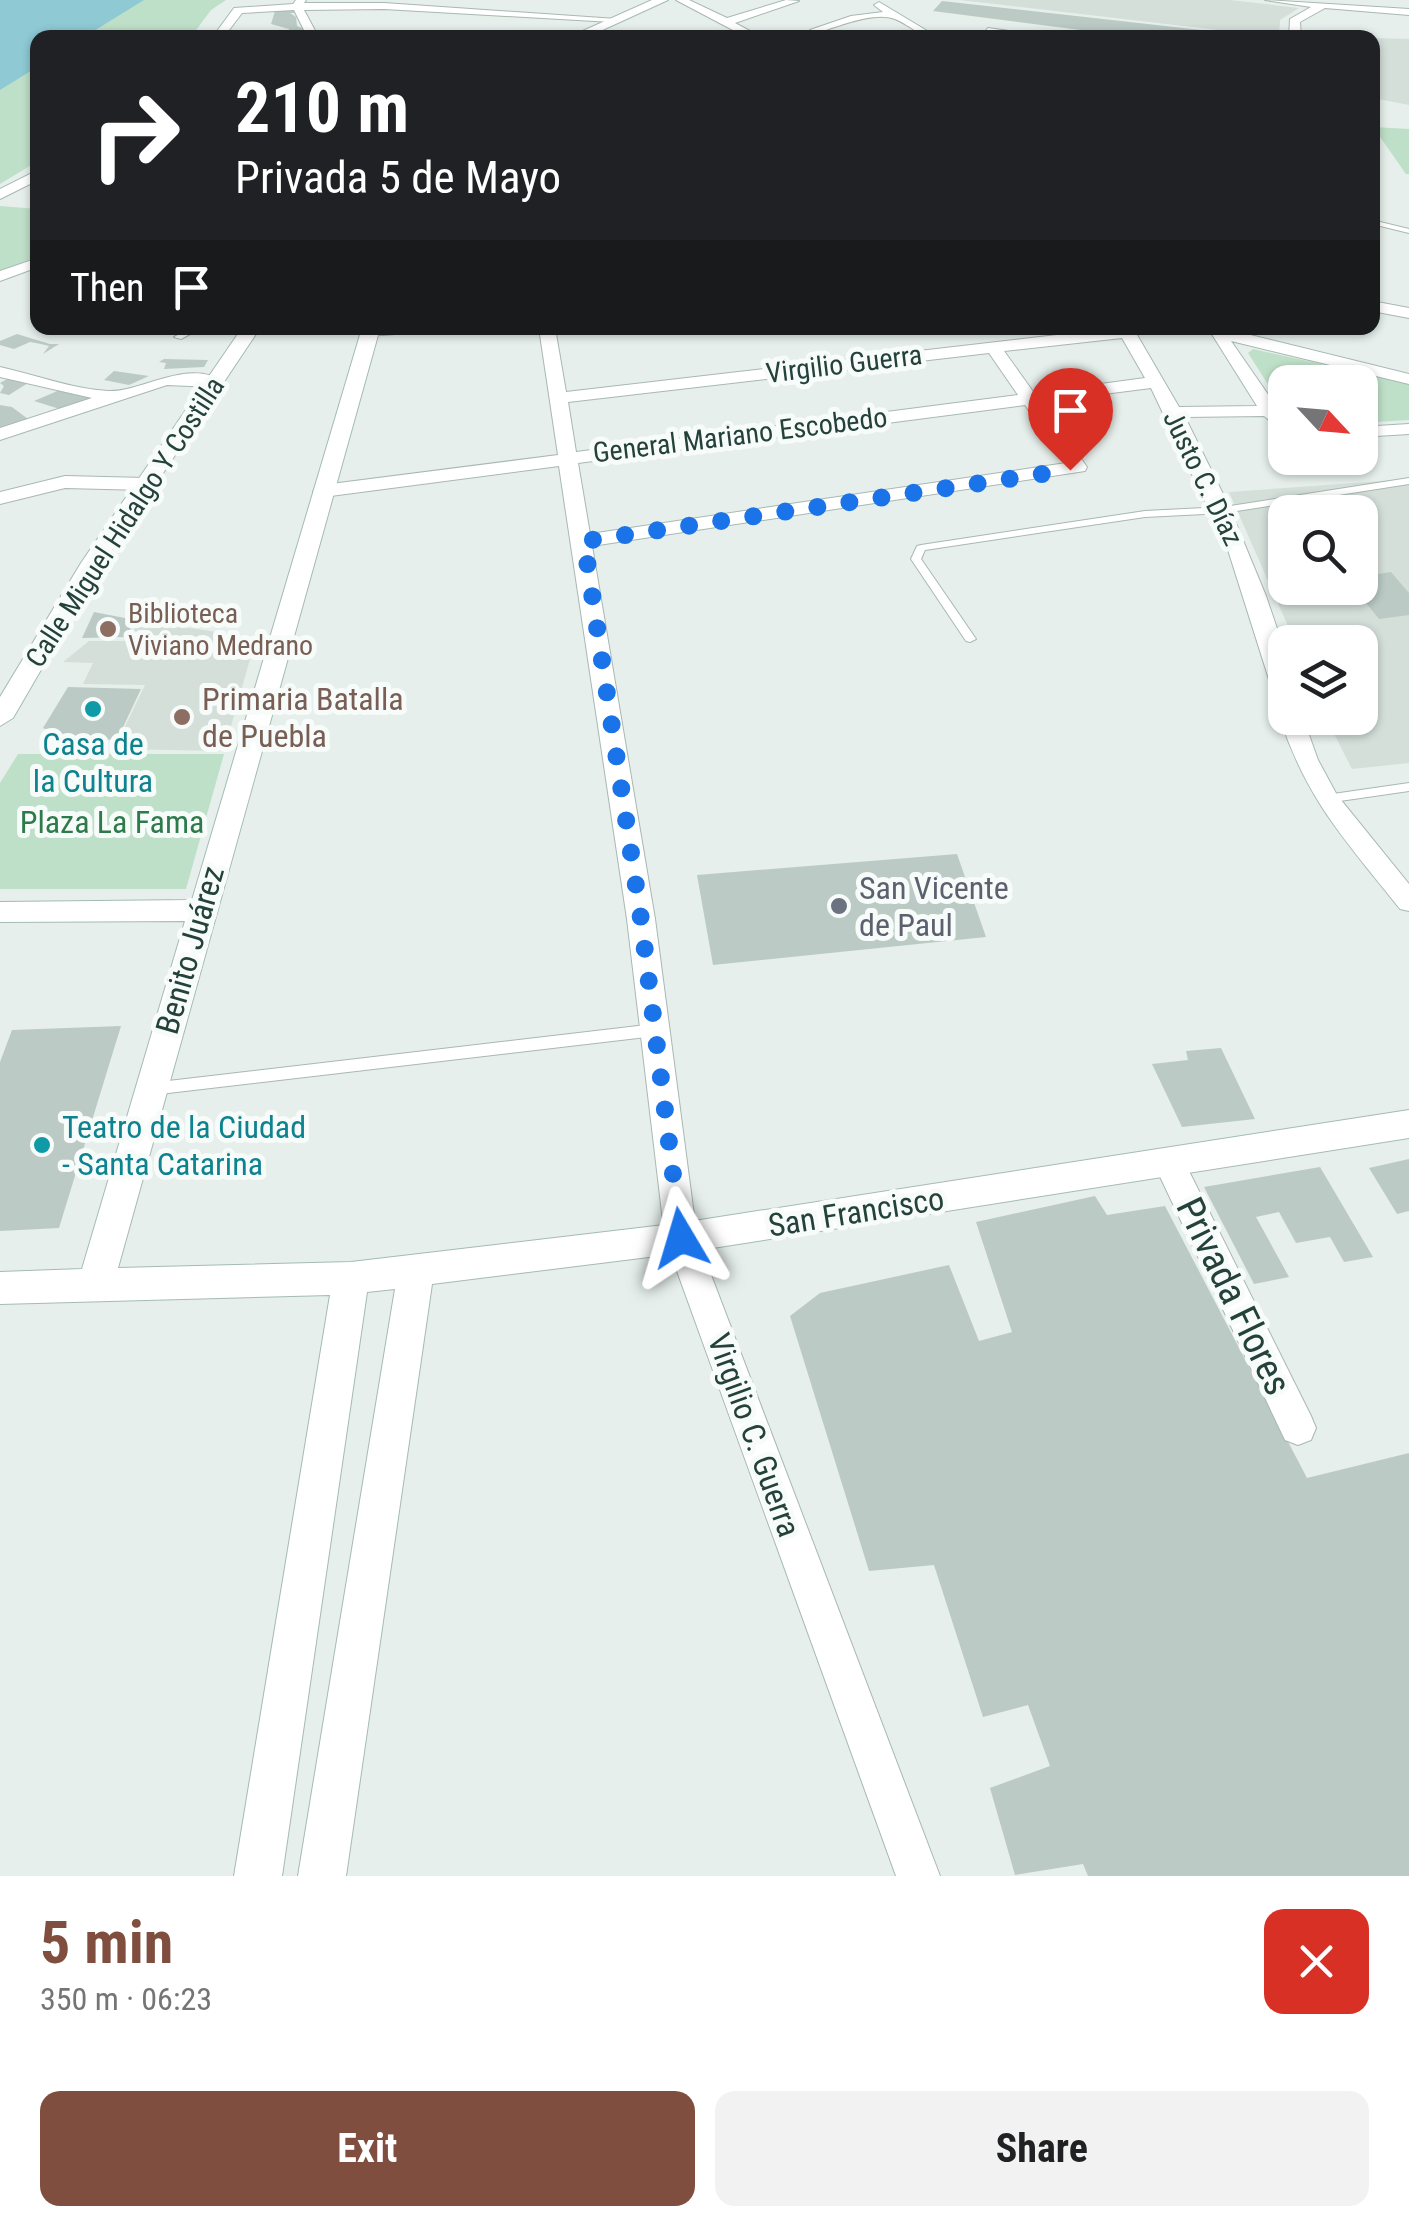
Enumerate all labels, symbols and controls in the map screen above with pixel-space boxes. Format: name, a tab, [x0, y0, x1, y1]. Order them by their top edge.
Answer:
text: 210 m	[235, 67, 409, 149]
icon: right	[70, 70, 200, 200]
text: Privada 5 de Mayo	[235, 151, 561, 204]
icon: arrive	[164, 260, 219, 315]
text: Then	[70, 266, 144, 310]
street label: Virgilio Guerra	[764, 338, 924, 390]
north arrow	[1268, 365, 1378, 475]
map controls	[1268, 365, 1378, 735]
pin	[1028, 368, 1113, 471]
street label: Calle Miguel Hidalgo Y Costilla	[19, 371, 231, 673]
icon: arrive	[1043, 383, 1098, 438]
street label: General Mariano Escobedo	[591, 401, 889, 469]
street label: Justo C. Díaz	[1156, 405, 1250, 551]
button: search	[1268, 495, 1378, 605]
place label: Biblioteca Viviano Medrano	[128, 597, 313, 662]
marker: Biblioteca Viviano Medrano	[97, 618, 119, 640]
button: layers	[1268, 625, 1378, 735]
place label: Primaria Batalla de Puebla	[202, 680, 404, 755]
marker: Casa de la Cultura	[82, 698, 104, 720]
marker: Primaria Batalla de Puebla	[171, 706, 193, 728]
place label: Casa de la Cultura	[33, 725, 153, 800]
park label: Plaza La Fama	[20, 803, 204, 841]
street label: Benito Juárez	[148, 862, 232, 1038]
place label: San Vicente de Paul	[859, 869, 1009, 944]
marker: San Vicente de Paul	[828, 895, 850, 917]
place label: Teatro de la Ciudad - Santa Catarina	[62, 1108, 306, 1183]
marker: Teatro de la Ciudad - Santa Catarina	[31, 1134, 53, 1156]
street label: San Francisco	[765, 1179, 947, 1245]
position arrow	[629, 1186, 733, 1290]
street label: Privada Flores	[1167, 1190, 1301, 1402]
street label: Virgilio C. Guerra	[700, 1328, 808, 1542]
text: 5 min	[40, 1907, 173, 1978]
button: close	[1264, 1909, 1369, 2014]
text: 350 m · 06:23	[40, 1980, 212, 2018]
button: Exit	[40, 2091, 695, 2206]
button: Share	[715, 2091, 1369, 2206]

